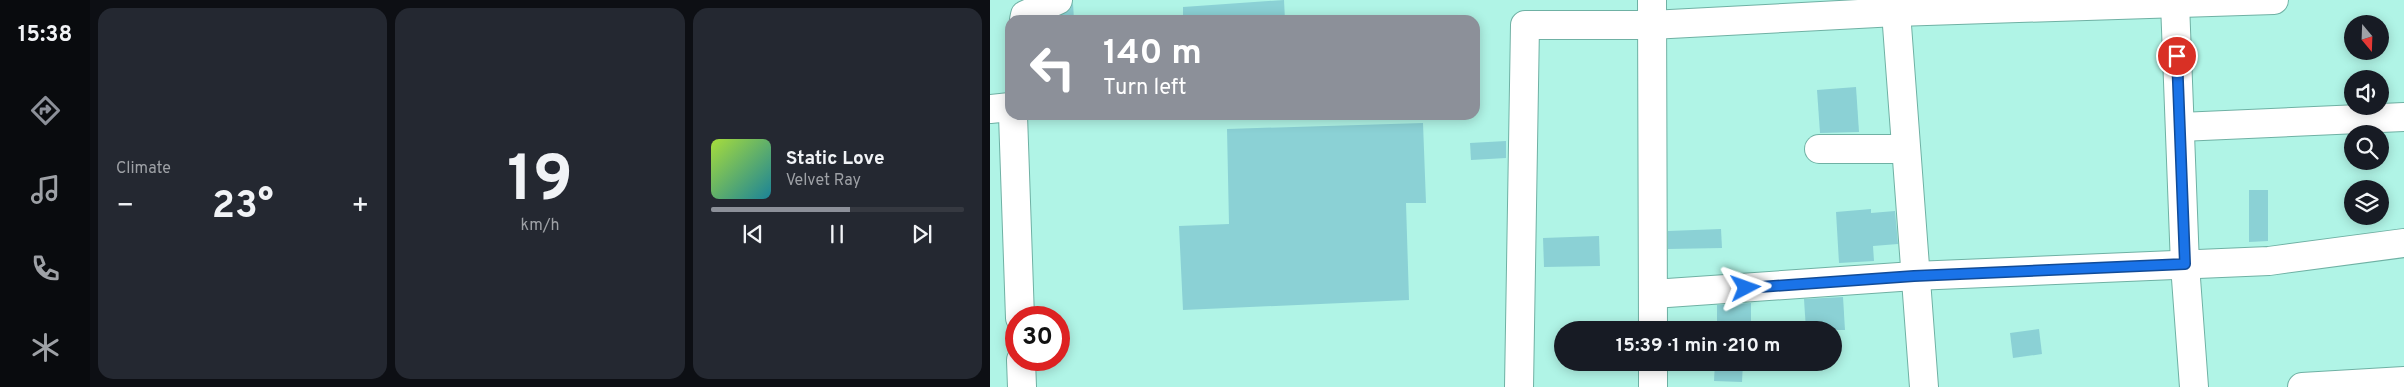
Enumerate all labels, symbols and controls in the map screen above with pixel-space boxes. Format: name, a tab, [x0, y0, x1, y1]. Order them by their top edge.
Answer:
north arrow	[2344, 15, 2389, 60]
map controls	[2344, 15, 2389, 225]
text: 15:38	[18, 22, 72, 49]
text: 140 m	[1103, 32, 1202, 76]
icon: left	[1020, 35, 1085, 100]
pin	[2156, 35, 2198, 77]
icon: arrive	[2163, 42, 2191, 70]
button: sound	[2344, 70, 2389, 115]
text: Turn left	[1103, 75, 1186, 102]
icon: directions	[28, 93, 63, 128]
button: search	[2344, 125, 2389, 170]
text: 19	[507, 142, 573, 224]
text: Static Love	[786, 147, 884, 171]
text: Climate	[116, 159, 171, 179]
text: Velvet Ray	[786, 171, 861, 191]
icon: music	[28, 172, 63, 207]
button: layers	[2344, 180, 2389, 225]
text: 23°	[212, 183, 274, 232]
text: −	[116, 189, 134, 225]
text: +	[351, 189, 369, 225]
text: km/h	[521, 216, 559, 236]
icon: previous	[739, 220, 767, 248]
icon: pause	[823, 220, 851, 248]
icon: next	[908, 220, 936, 248]
icon: phone	[28, 251, 63, 286]
position arrow	[1719, 261, 1771, 313]
speed limit sign: 30	[1005, 306, 1070, 371]
icon: climate	[28, 330, 63, 365]
text: 15:39 · 1 min · 210 m	[1616, 334, 1780, 358]

